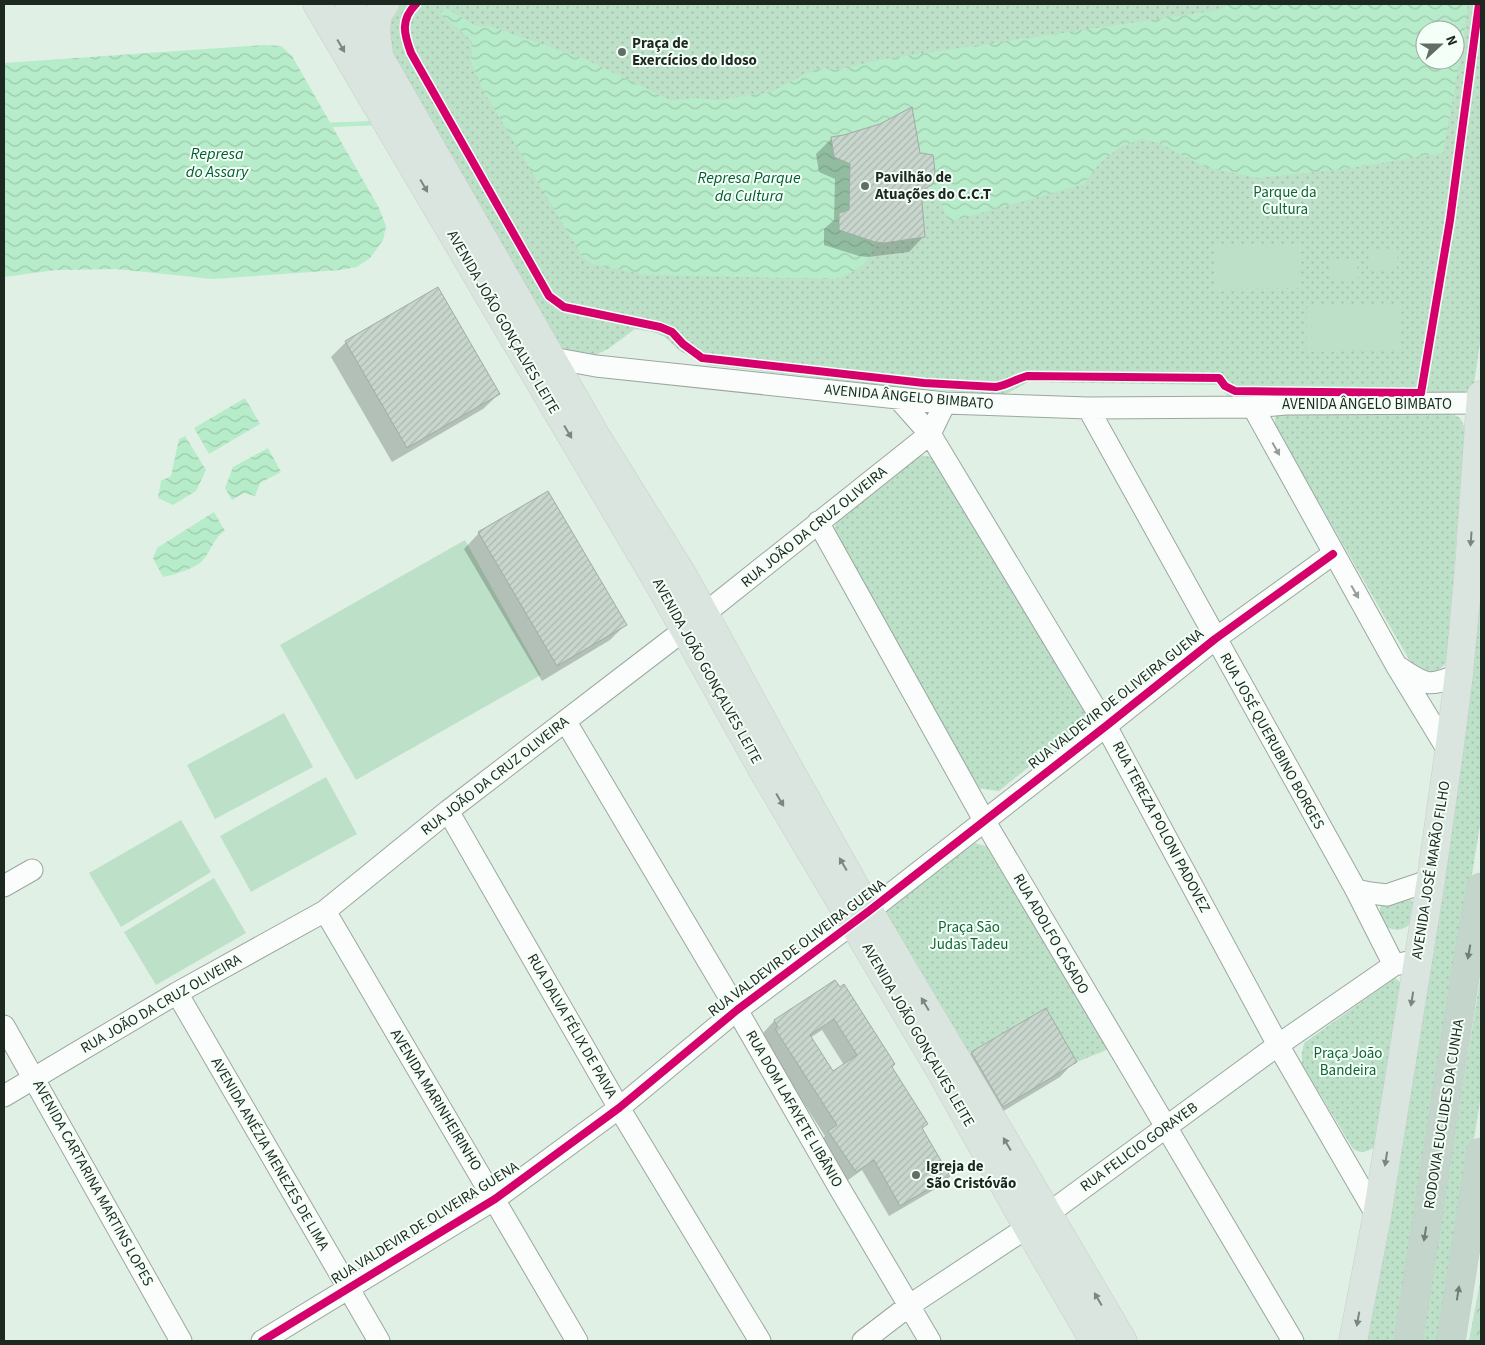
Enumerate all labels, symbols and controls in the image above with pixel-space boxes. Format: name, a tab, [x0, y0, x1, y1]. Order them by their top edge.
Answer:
north arrow	[1415, 20, 1465, 70]
place label: Praça de Exercícios do Idoso	[632, 33, 757, 71]
text: N	[1440, 33, 1462, 49]
one-way arrow	[337, 39, 346, 52]
marker: Praça de Exercícios do Idoso	[616, 46, 628, 58]
water label: Represa do Assary	[186, 143, 249, 183]
water label: Represa Parque da Cultura	[697, 167, 801, 207]
place label: Pavilhão de Atuações do C.C.T	[874, 167, 991, 205]
one-way arrow	[419, 179, 428, 192]
marker: Pavilhão de Atuações do C.C.T	[859, 180, 871, 192]
park label: Parque da Cultura	[1253, 182, 1317, 220]
street label: AVENIDA JOÃO GONÇALVES LEITE	[442, 226, 564, 418]
street label: AVENIDA ÂNGELO BIMBATO	[824, 379, 995, 415]
street label: AVENIDA ÂNGELO BIMBATO	[1282, 394, 1452, 415]
one-way arrow	[563, 425, 572, 438]
one-way arrow	[1272, 442, 1280, 457]
street label: RUA JOÃO DA CRUZ OLIVEIRA	[736, 461, 892, 593]
one-way arrow	[1467, 531, 1475, 547]
street label: AVENIDA JOÃO GONÇALVES LEITE	[647, 575, 767, 768]
one-way arrow	[1350, 585, 1359, 599]
street label: RUA VALDEVIR DE OLIVEIRA GUENA	[1024, 623, 1209, 774]
street label: RUA JOSÉ QUERUBINO BORGES	[1215, 649, 1329, 833]
street label: RUA JOÃO DA CRUZ OLIVEIRA	[417, 711, 574, 840]
street label: RUA TEREZA POLONI PADOVEZ	[1107, 738, 1215, 916]
street label: AVENIDA JOSÉ MARÃO FILHO	[1407, 779, 1455, 961]
one-way arrow	[776, 792, 784, 807]
one-way arrow	[838, 857, 847, 870]
street label: RUA ADOLFO CASADO	[1008, 870, 1094, 998]
street label: RUA VALDEVIR DE OLIVEIRA GUENA	[704, 874, 891, 1022]
park label: Praça São Judas Tadeu	[930, 917, 1008, 955]
street label: AVENIDA JOÃO GONÇALVES LEITE	[857, 939, 979, 1131]
one-way arrow	[1465, 945, 1473, 961]
street label: RUA JOÃO DA CRUZ OLIVEIRA	[77, 949, 246, 1059]
street label: RUA DALVA FÉLIX DE PAIVA	[522, 950, 623, 1103]
one-way arrow	[1407, 991, 1415, 1007]
one-way arrow	[920, 997, 929, 1010]
street label: RODOVIA EUCLIDES DA CUNHA	[1419, 1017, 1470, 1210]
street label: AVENIDA MARINHEIRINHO	[385, 1025, 487, 1175]
street label: RUA DOM LAFAYETE LIBÂNIO	[740, 1027, 848, 1191]
park label: Praça João Bandeira	[1314, 1043, 1382, 1081]
street label: AVENIDA ANÉZIA MENEZES DE LIMA	[206, 1053, 335, 1255]
street label: AVENIDA CARTARINA MARTINS LOPES	[27, 1076, 159, 1290]
street label: RUA FELICIO GORAYEB	[1076, 1097, 1202, 1197]
one-way arrow	[1003, 1137, 1012, 1150]
one-way arrow	[1381, 1152, 1389, 1168]
street label: RUA VALDEVIR DE OLIVEIRA GUENA	[327, 1156, 524, 1290]
place label: Igreja de São Cristóvão	[926, 1156, 1016, 1194]
marker: Igreja de São Cristóvão	[910, 1169, 922, 1181]
one-way arrow	[1421, 1226, 1429, 1242]
one-way arrow	[1455, 1285, 1463, 1301]
one-way arrow	[1094, 1292, 1103, 1306]
one-way arrow	[1353, 1312, 1361, 1328]

